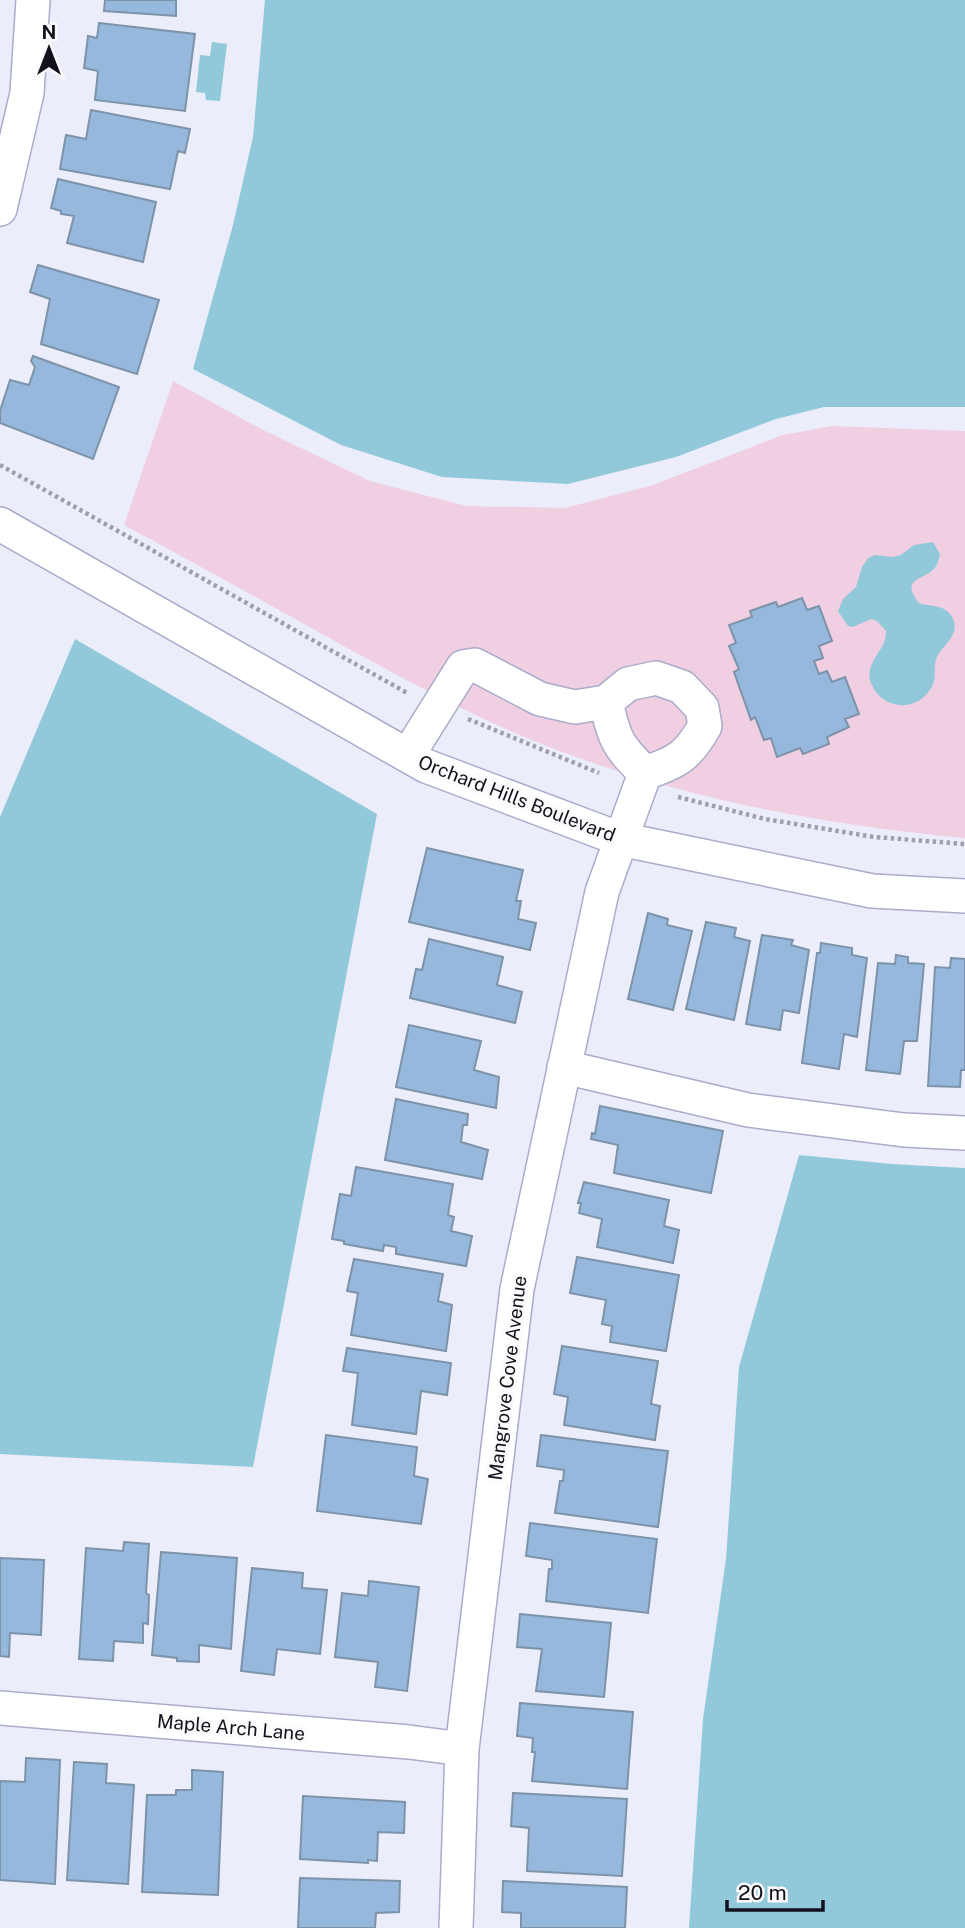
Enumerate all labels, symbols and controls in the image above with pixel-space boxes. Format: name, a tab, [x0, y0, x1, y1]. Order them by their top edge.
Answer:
north arrow	[14, 14, 84, 84]
text: N	[42, 21, 56, 43]
street label: Orchard Hills Boulevard	[415, 750, 619, 846]
street label: Mangrove Cove Avenue	[484, 1274, 530, 1482]
street label: Maple Arch Lane	[156, 1710, 306, 1744]
scale bar	[727, 1868, 823, 1912]
text: 20 m	[738, 1880, 787, 1905]

